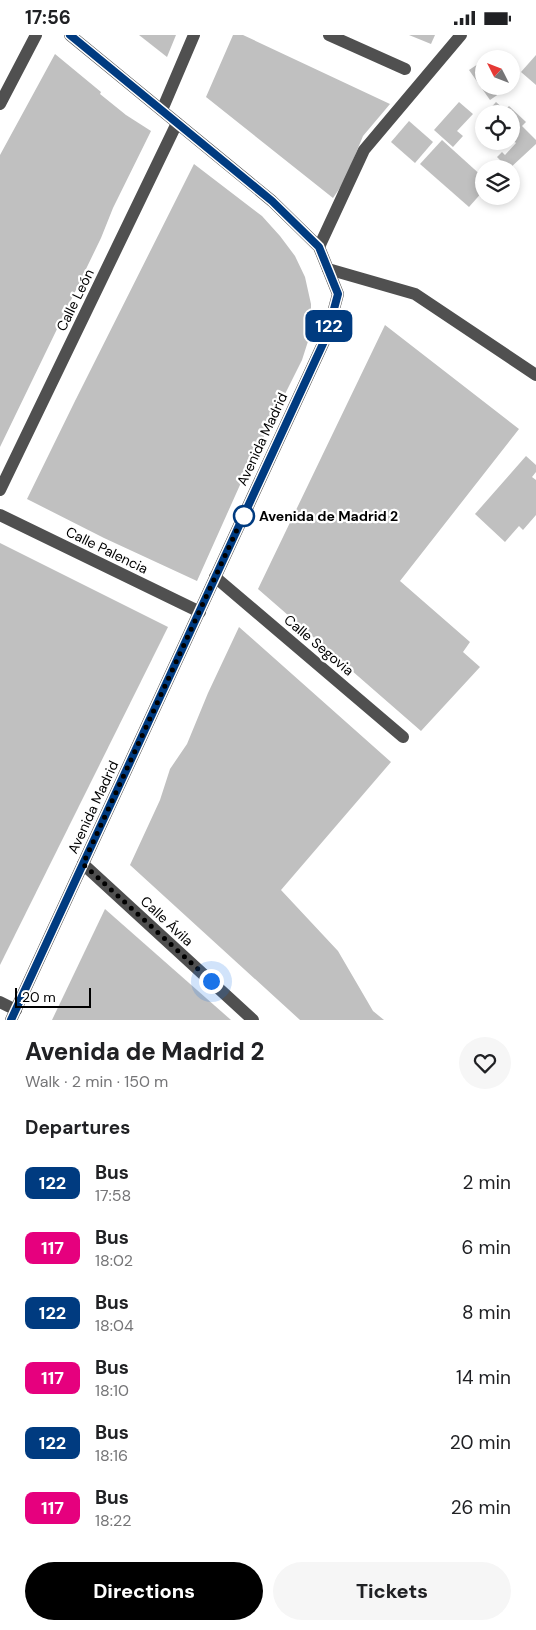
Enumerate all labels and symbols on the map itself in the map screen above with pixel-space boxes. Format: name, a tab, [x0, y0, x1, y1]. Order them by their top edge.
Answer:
north arrow	[475, 50, 520, 95]
street label: Calle León	[52, 266, 98, 334]
line badge: 122	[300, 310, 358, 342]
street label: Avenida Madrid	[233, 390, 291, 488]
marker: Avenida de Madrid 2	[233, 505, 255, 527]
place label: Avenida de Madrid 2	[259, 507, 398, 525]
street label: Calle Palencia	[63, 522, 151, 578]
street label: Calle Segovia	[280, 611, 358, 679]
street label: Avenida Madrid	[64, 758, 122, 856]
street label: Calle Ávila	[137, 892, 197, 950]
your location	[199, 969, 224, 994]
scale bar	[15, 985, 91, 1008]

